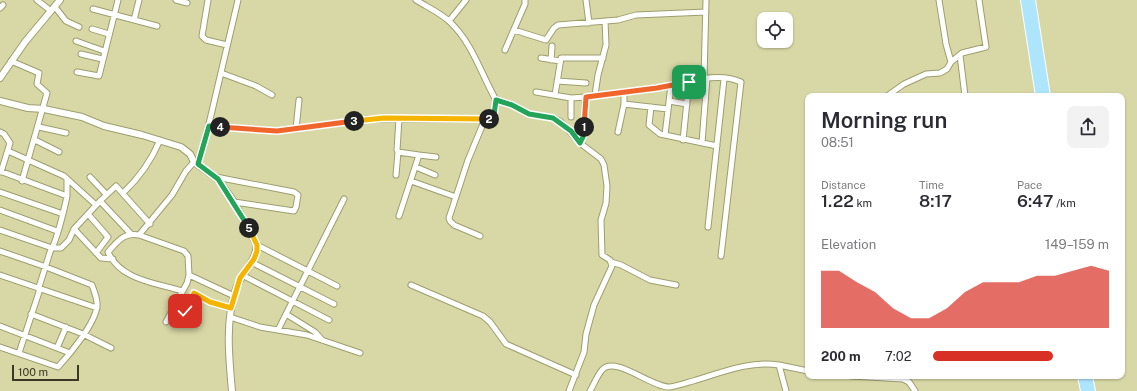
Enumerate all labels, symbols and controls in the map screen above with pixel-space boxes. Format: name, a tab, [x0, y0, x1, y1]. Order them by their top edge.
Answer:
map controls	[757, 12, 793, 48]
button: locate	[757, 12, 793, 48]
pin	[672, 65, 706, 99]
icon: arrive	[678, 71, 700, 93]
button: share	[1067, 106, 1109, 148]
text: Morning run	[821, 107, 947, 133]
pin: 2	[479, 109, 499, 129]
pin: 3	[344, 111, 364, 131]
text: 2	[486, 113, 493, 125]
text: 3	[350, 115, 358, 127]
pin: 4	[210, 117, 230, 137]
pin: 1	[574, 117, 594, 137]
text: 4	[216, 121, 224, 133]
text: 1	[582, 121, 586, 133]
text: 08:51	[821, 135, 854, 150]
text: Distance	[821, 179, 866, 191]
text: Time	[919, 179, 944, 191]
text: Pace	[1017, 179, 1042, 191]
text: 1.22	[821, 191, 854, 211]
text: 8:17	[919, 191, 952, 211]
text: 6:47	[1017, 191, 1053, 211]
text: km	[854, 197, 872, 209]
text: /km	[1053, 197, 1076, 209]
pin: 5	[239, 218, 259, 238]
text: 5	[245, 222, 253, 234]
text: Elevation	[821, 237, 876, 252]
text: 149–159 m	[1045, 237, 1109, 252]
pin	[168, 294, 202, 328]
icon: check	[174, 300, 196, 322]
text: 200 m	[821, 349, 861, 364]
text: 7:02	[885, 349, 911, 364]
scale bar	[12, 363, 79, 382]
text: 100 m	[18, 366, 48, 378]

